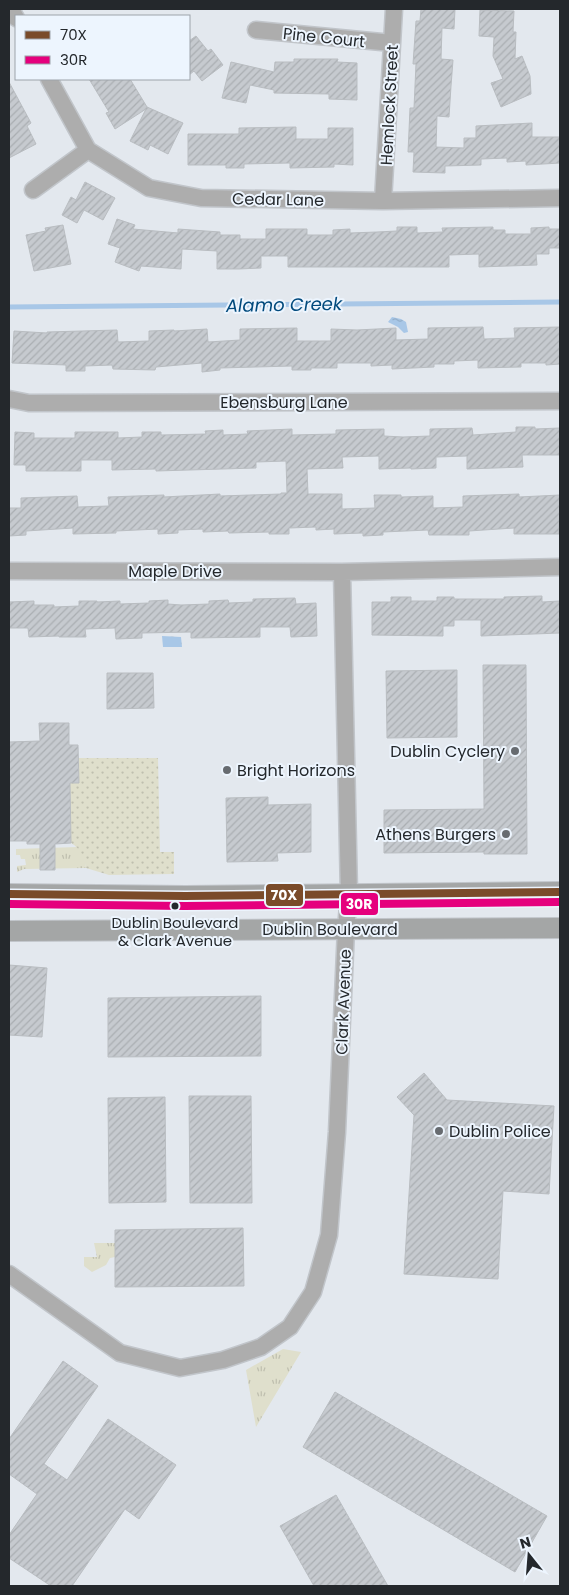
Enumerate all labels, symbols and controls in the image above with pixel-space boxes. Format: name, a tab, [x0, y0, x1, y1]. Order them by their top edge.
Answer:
legend	[15, 15, 190, 80]
street label: Pine Court	[282, 22, 366, 53]
text: 70X	[60, 24, 87, 45]
street label: Hemlock Street	[375, 44, 404, 166]
text: 30R	[60, 49, 87, 70]
street label: Cedar Lane	[232, 187, 324, 212]
water label: Alamo Creek	[225, 291, 343, 318]
street label: Ebensburg Lane	[220, 391, 348, 414]
street label: Maple Drive	[128, 560, 222, 583]
place label: Dublin Cyclery	[390, 740, 505, 763]
marker: Dublin Cyclery	[509, 745, 521, 757]
place label: Bright Horizons	[237, 759, 355, 782]
marker: Bright Horizons	[221, 764, 233, 776]
place label: Athens Burgers	[375, 823, 496, 846]
marker: Athens Burgers	[500, 828, 512, 840]
line badge: 70X	[265, 883, 304, 907]
text: 70X	[271, 885, 297, 905]
line badge: 30R	[340, 892, 379, 916]
text: 30R	[346, 894, 372, 914]
marker: Dublin Boulevard & Clark Avenue	[170, 901, 180, 911]
place label: Dublin Boulevard & Clark Avenue	[111, 912, 239, 951]
street label: Dublin Boulevard	[262, 918, 398, 941]
street label: Clark Avenue	[330, 949, 357, 1055]
place label: Dublin Police	[449, 1120, 551, 1143]
marker: Dublin Police	[433, 1125, 445, 1137]
north arrow	[504, 1530, 554, 1580]
text: N	[517, 1531, 533, 1554]

